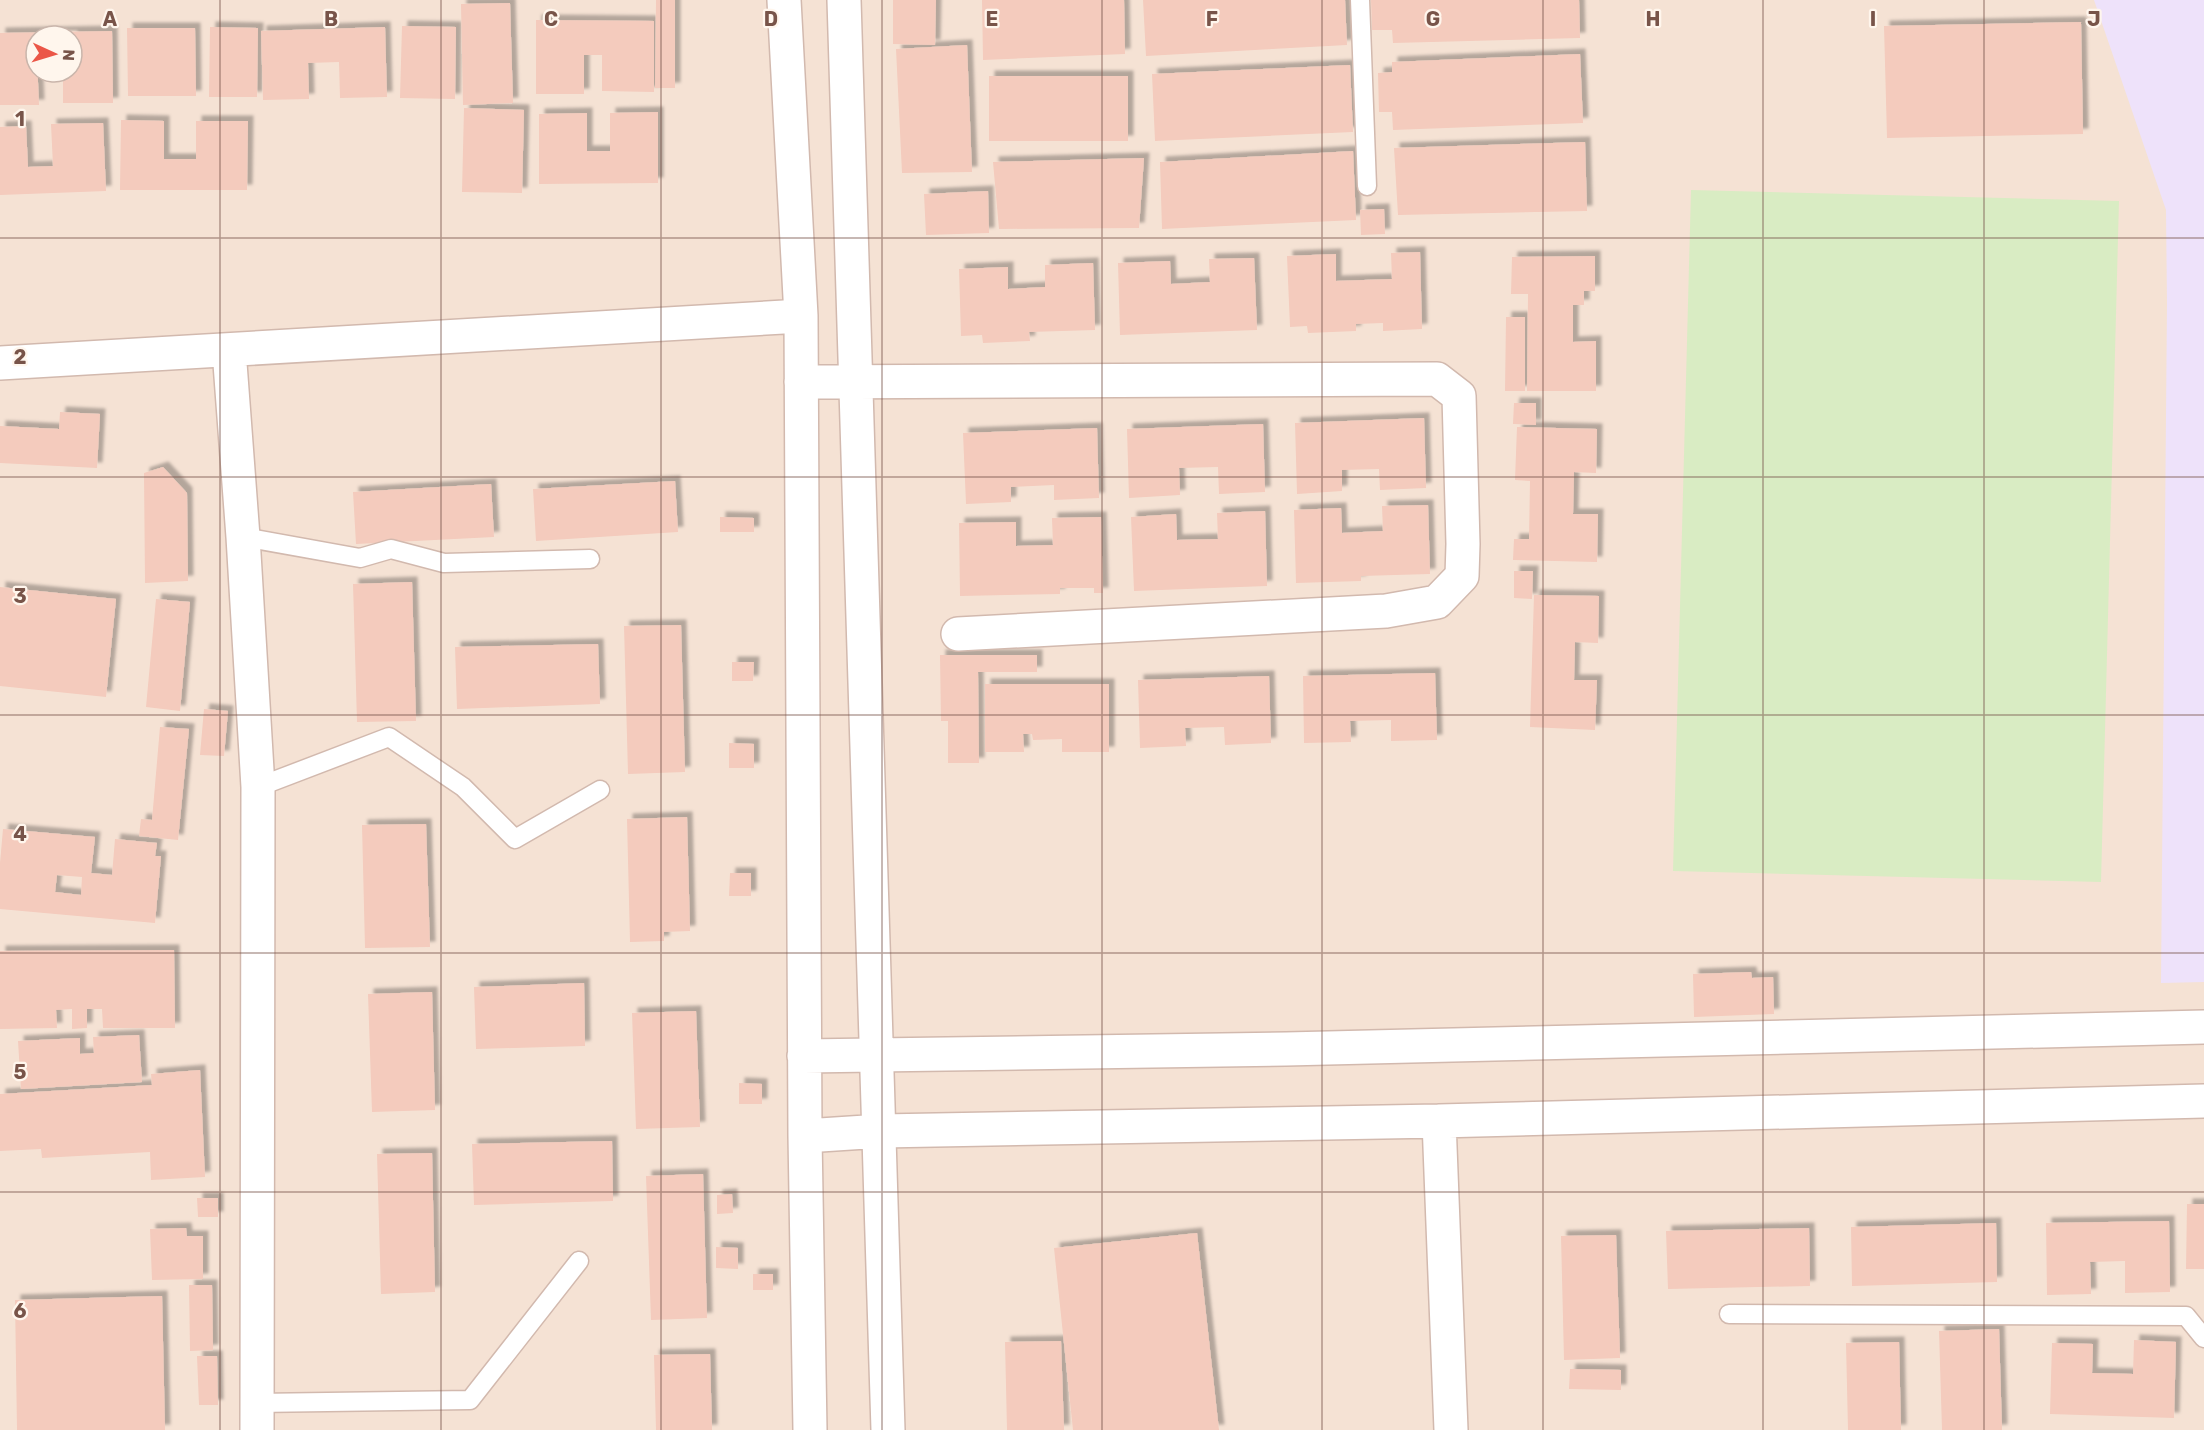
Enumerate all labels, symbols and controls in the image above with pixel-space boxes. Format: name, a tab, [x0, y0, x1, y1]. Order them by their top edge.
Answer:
text: A	[103, 7, 118, 31]
text: B	[324, 7, 338, 31]
text: C	[544, 7, 558, 31]
text: D	[764, 7, 778, 31]
text: E	[986, 7, 998, 31]
text: F	[1206, 7, 1218, 31]
text: G	[1426, 7, 1440, 31]
text: H	[1646, 7, 1660, 31]
text: I	[1870, 7, 1876, 31]
text: J	[2087, 7, 2101, 31]
north arrow	[24, 24, 84, 84]
text: N	[59, 49, 78, 61]
text: 1	[15, 107, 25, 131]
text: 2	[14, 345, 27, 369]
text: 3	[13, 584, 27, 608]
text: 4	[13, 822, 27, 846]
text: 5	[14, 1060, 27, 1084]
text: 6	[13, 1299, 27, 1323]

